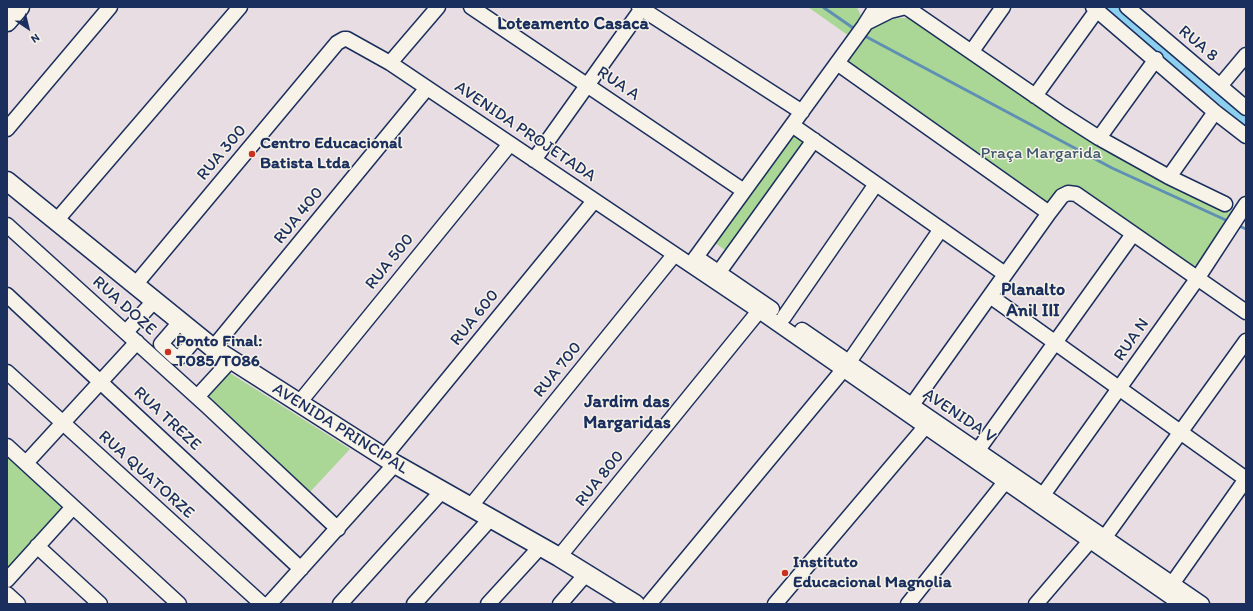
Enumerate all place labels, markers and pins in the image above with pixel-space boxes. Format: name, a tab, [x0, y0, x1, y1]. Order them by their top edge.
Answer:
place label: Centro Educacional Batista Ltda	[260, 134, 402, 174]
marker: Centro Educacional Batista Ltda	[247, 149, 257, 159]
place label: Ponto Final: T085/T086	[176, 332, 262, 372]
marker: Ponto Final: T085/T086	[163, 347, 173, 357]
place label: Instituto Educacional Magnolia	[793, 553, 951, 593]
marker: Instituto Educacional Magnolia	[780, 568, 790, 578]

